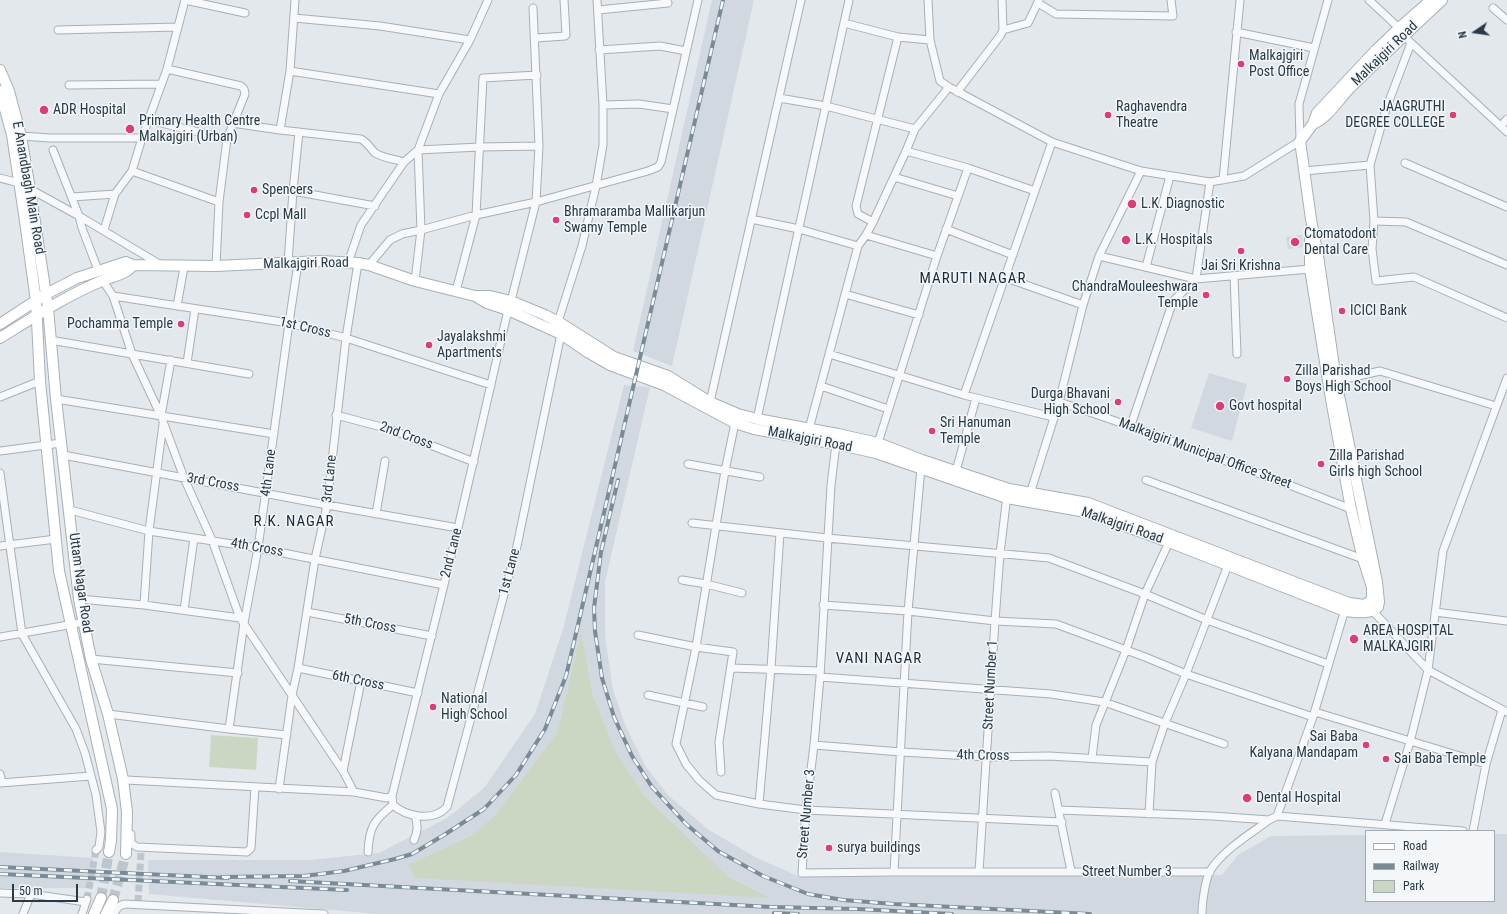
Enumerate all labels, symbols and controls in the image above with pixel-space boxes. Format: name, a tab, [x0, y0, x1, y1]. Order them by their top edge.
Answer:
north arrow	[1455, 12, 1495, 52]
street label: Malkajgiri Road	[1348, 18, 1422, 90]
text: N	[1456, 30, 1470, 40]
place label: Malkajgiri Post Office	[1249, 48, 1309, 80]
marker: Malkajgiri Post Office	[1236, 59, 1246, 69]
place label: Raghavendra Theatre	[1116, 99, 1187, 132]
place label: JAAGRUTHI DEGREE COLLEGE	[1345, 99, 1445, 132]
place label: ADR Hospital	[53, 102, 126, 118]
marker: ADR Hospital	[38, 104, 50, 116]
marker: Raghavendra Theatre	[1103, 110, 1113, 120]
marker: JAAGRUTHI DEGREE COLLEGE	[1448, 110, 1458, 120]
place label: Primary Health Centre Malkajgiri (Urban)	[139, 113, 260, 146]
street label: E Anandbagh Main Road	[8, 120, 48, 256]
marker: Primary Health Centre Malkajgiri (Urban)	[124, 123, 136, 135]
place label: Spencers	[262, 182, 313, 198]
marker: Spencers	[249, 185, 259, 195]
place label: L.K. Diagnostic	[1141, 196, 1225, 212]
marker: L.K. Diagnostic	[1126, 198, 1138, 210]
place label: Bhramaramba Mallikarjun Swamy Temple	[564, 204, 705, 236]
place label: Ccpl Mall	[255, 207, 306, 223]
marker: Ccpl Mall	[242, 210, 252, 220]
marker: Bhramaramba Mallikarjun Swamy Temple	[551, 215, 561, 225]
place label: Ctomatodont Dental Care	[1304, 226, 1376, 258]
place label: L.K. Hospitals	[1135, 232, 1213, 248]
marker: L.K. Hospitals	[1120, 234, 1132, 246]
marker: Ctomatodont Dental Care	[1289, 236, 1301, 248]
marker: Jai Sri Krishna	[1236, 246, 1246, 256]
street label: Malkajgiri Road	[263, 255, 349, 273]
place label: Jai Sri Krishna	[1201, 258, 1281, 274]
district label: MARUTI NAGAR	[920, 270, 1026, 288]
place label: ChandraMouleeshwara Temple	[1072, 279, 1198, 312]
marker: ChandraMouleeshwara Temple	[1201, 290, 1211, 300]
place label: ICICI Bank	[1350, 303, 1407, 319]
marker: ICICI Bank	[1337, 306, 1347, 316]
street label: 1st Cross	[278, 314, 332, 342]
place label: Pochamma Temple	[67, 316, 173, 332]
marker: Pochamma Temple	[176, 319, 186, 329]
place label: Jayalakshmi Apartments	[437, 329, 506, 362]
marker: Jayalakshmi Apartments	[424, 340, 434, 350]
place label: Zilla Parishad Boys High School	[1295, 363, 1392, 396]
marker: Zilla Parishad Boys High School	[1282, 374, 1292, 384]
place label: Durga Bhavani High School	[1031, 386, 1110, 418]
marker: Durga Bhavani High School	[1113, 397, 1123, 407]
place label: Govt hospital	[1229, 398, 1302, 414]
marker: Govt hospital	[1214, 400, 1226, 412]
place label: Sri Hanuman Temple	[940, 415, 1011, 448]
street label: Malkajgiri Municipal Office Street	[1116, 415, 1294, 493]
street label: 2nd Cross	[377, 419, 435, 453]
street label: Malkajgiri Road	[766, 424, 854, 456]
marker: Sri Hanuman Temple	[927, 426, 937, 436]
street label: 4th Lane	[258, 448, 280, 498]
place label: Zilla Parishad Girls high School	[1329, 448, 1422, 480]
street label: 3rd Lane	[319, 454, 341, 504]
marker: Zilla Parishad Girls high School	[1316, 459, 1326, 469]
street label: 3rd Cross	[185, 470, 241, 496]
street label: Malkajgiri Road	[1079, 504, 1165, 548]
district label: R.K. NAGAR	[254, 513, 334, 531]
street label: 2nd Lane	[438, 526, 466, 580]
street label: Uttam Nagar Road	[65, 532, 95, 634]
street label: 4th Cross	[229, 535, 285, 561]
street label: 1st Lane	[496, 547, 524, 597]
street label: 5th Cross	[342, 611, 398, 637]
place label: AREA HOSPITAL MALKAJGIRI	[1363, 623, 1454, 656]
marker: AREA HOSPITAL MALKAJGIRI	[1348, 633, 1360, 645]
street label: Street Number 1	[980, 640, 1002, 730]
district label: VANI NAGAR	[836, 650, 922, 668]
street label: 6th Cross	[330, 667, 386, 695]
place label: National High School	[441, 691, 508, 724]
marker: National High School	[428, 702, 438, 712]
place label: Sai Baba Kalyana Mandapam	[1249, 729, 1358, 762]
marker: Sai Baba Kalyana Mandapam	[1361, 740, 1371, 750]
street label: 4th Cross	[956, 747, 1010, 765]
place label: Sai Baba Temple	[1394, 751, 1486, 767]
marker: Sai Baba Temple	[1381, 754, 1391, 764]
street label: Street Number 3	[795, 769, 819, 859]
place label: Dental Hospital	[1256, 790, 1341, 806]
marker: Dental Hospital	[1241, 792, 1253, 804]
legend	[1365, 830, 1495, 902]
text: Road	[1403, 839, 1427, 853]
place label: surya buildings	[837, 840, 921, 856]
marker: surya buildings	[824, 843, 834, 853]
text: Railway	[1403, 859, 1439, 873]
street label: Street Number 3	[1082, 864, 1172, 880]
scale bar	[14, 876, 80, 902]
text: Park	[1403, 879, 1424, 893]
text: 50 m	[19, 884, 43, 898]

